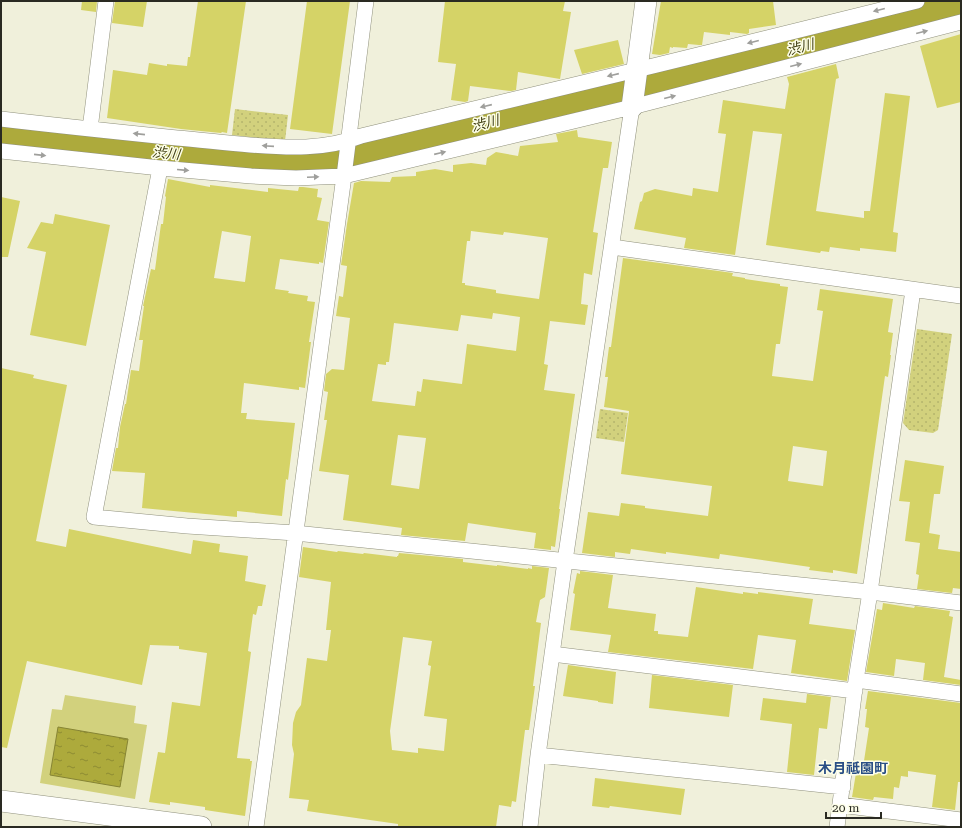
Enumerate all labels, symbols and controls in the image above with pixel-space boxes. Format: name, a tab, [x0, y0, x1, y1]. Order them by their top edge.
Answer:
one-way arrow	[873, 8, 885, 14]
one-way arrow	[916, 29, 928, 35]
water label: 渋川	[784, 35, 817, 58]
one-way arrow	[746, 39, 759, 45]
one-way arrow	[790, 61, 802, 67]
one-way arrow	[607, 73, 619, 79]
one-way arrow	[664, 94, 676, 100]
one-way arrow	[480, 103, 492, 109]
water label: 渋川	[469, 111, 502, 134]
one-way arrow	[133, 130, 145, 137]
one-way arrow	[262, 142, 274, 149]
water label: 渋川	[151, 144, 183, 163]
one-way arrow	[434, 149, 446, 155]
one-way arrow	[34, 152, 46, 158]
one-way arrow	[177, 166, 189, 173]
one-way arrow	[307, 174, 320, 180]
district label: 木月祗園町	[818, 760, 888, 776]
scale bar	[826, 794, 881, 820]
text: 20 m	[832, 801, 859, 815]

